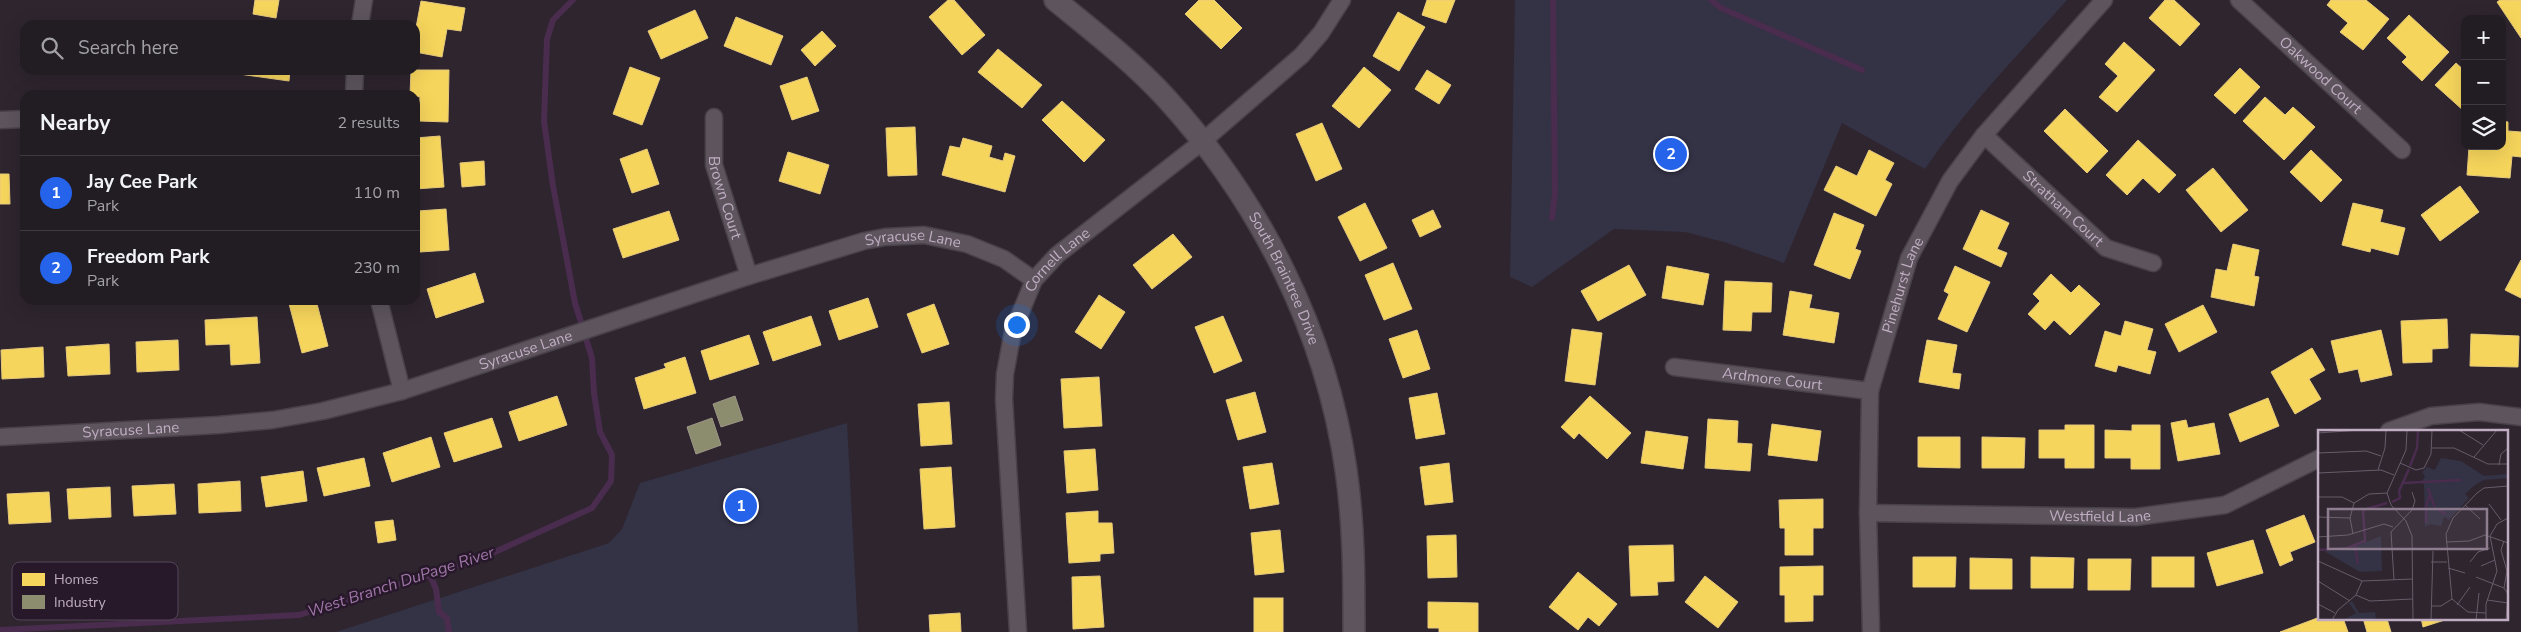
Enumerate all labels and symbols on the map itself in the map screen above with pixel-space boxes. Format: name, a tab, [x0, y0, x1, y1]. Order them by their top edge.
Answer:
street label: Oakwood Court	[2275, 32, 2367, 119]
pin: 2	[1655, 135, 1687, 173]
street label: Brown Court	[704, 156, 747, 242]
street label: Stratham Court	[2018, 166, 2109, 251]
street label: South Braintree Drive	[1244, 208, 1324, 347]
street label: Cornell Lane	[1020, 223, 1094, 295]
street label: Syracuse Lane	[863, 225, 963, 252]
street label: Pinehurst Lane	[1877, 233, 1928, 336]
your location	[1004, 312, 1030, 338]
street label: Syracuse Lane	[476, 325, 575, 375]
street label: Ardmore Court	[1721, 363, 1824, 395]
street label: Syracuse Lane	[82, 417, 180, 442]
inset map	[2318, 430, 2508, 620]
pin: 1	[725, 487, 757, 525]
street label: Westfield Lane	[2049, 505, 2152, 527]
water label: West Branch DuPage River	[305, 541, 498, 623]
legend	[12, 562, 178, 620]
text: Homes	[54, 570, 99, 589]
text: Industry	[54, 593, 107, 612]

